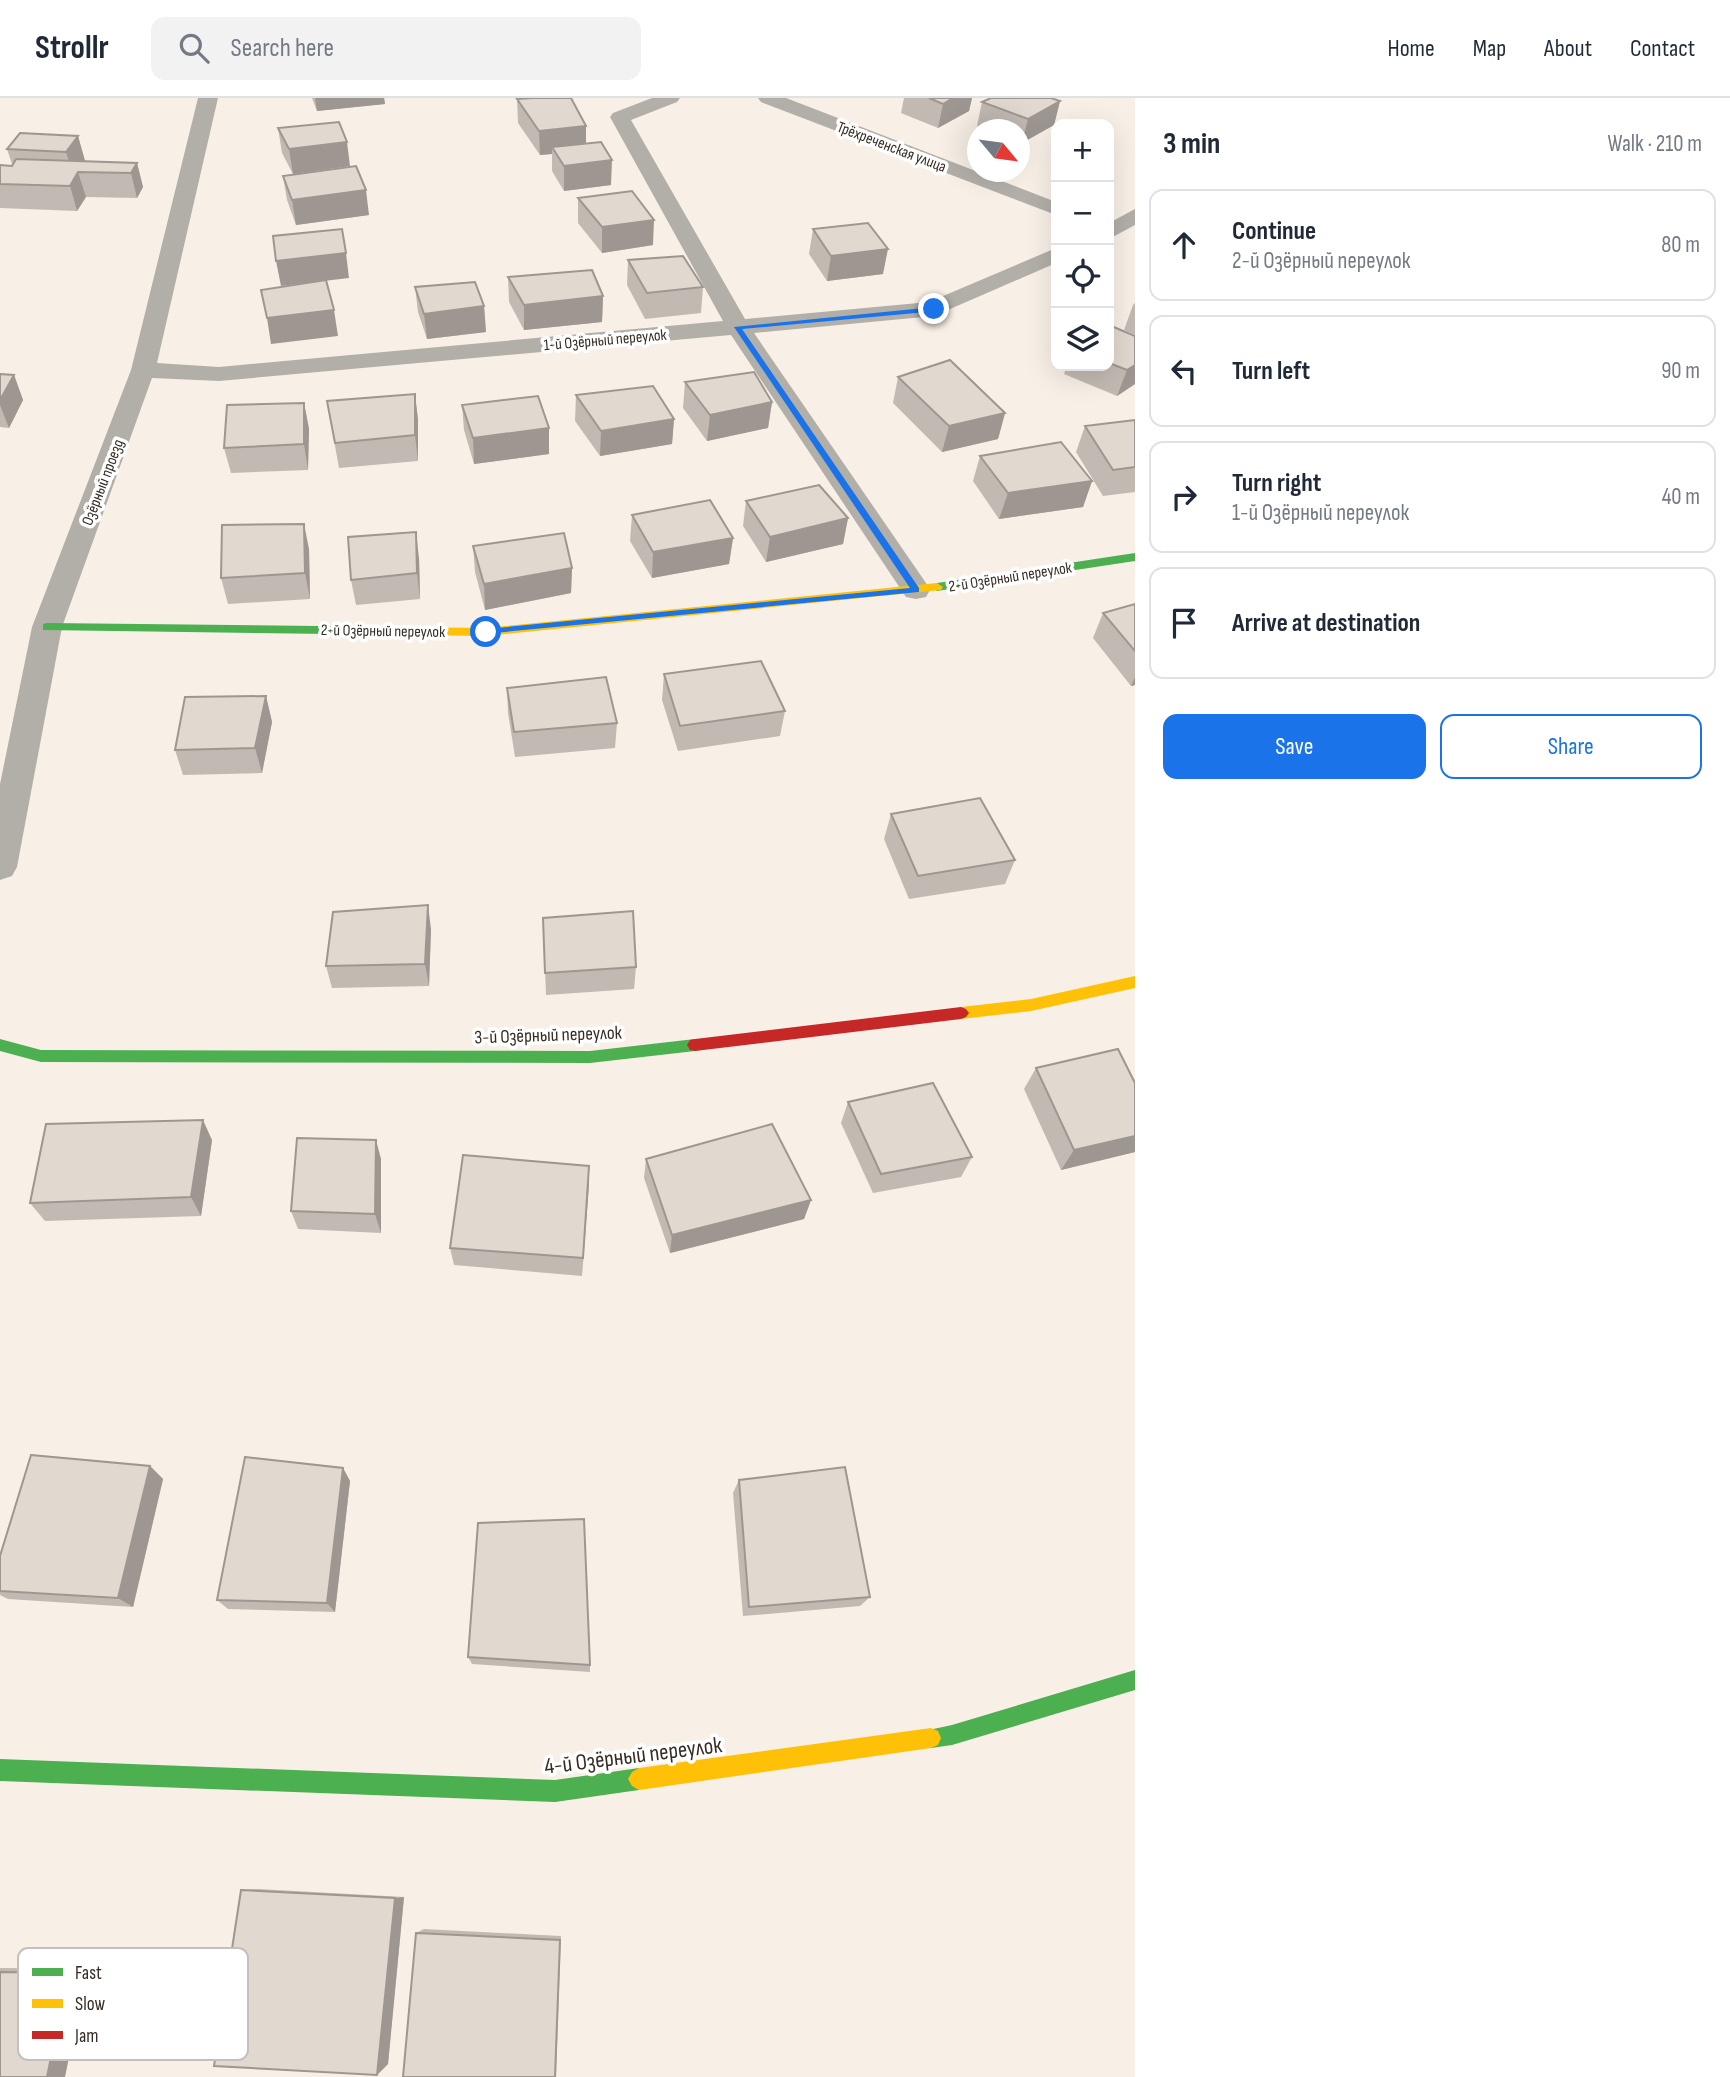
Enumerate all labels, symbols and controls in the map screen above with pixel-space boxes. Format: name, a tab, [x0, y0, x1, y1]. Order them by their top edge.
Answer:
search box	[151, 17, 641, 80]
text: Strollr	[35, 28, 109, 68]
icon: search	[175, 29, 213, 67]
text: Search here	[231, 33, 334, 64]
text: Home	[1387, 34, 1435, 63]
text: Map	[1473, 34, 1506, 63]
text: About	[1544, 34, 1592, 63]
text: Contact	[1630, 34, 1695, 63]
street label: Трёхреченская улица	[834, 118, 949, 177]
north arrow	[967, 119, 1030, 182]
map controls	[1051, 119, 1114, 371]
button: +	[1051, 119, 1114, 182]
text: 3 min	[1163, 126, 1220, 162]
text: Walk · 210 m	[1608, 130, 1702, 158]
button: −	[1051, 182, 1114, 245]
text: Continue	[1232, 216, 1316, 247]
icon: ahead	[1165, 226, 1203, 264]
text: 80 m	[1661, 231, 1700, 259]
button: locate	[1051, 245, 1114, 308]
text: 2-й Озёрный переулок	[1232, 247, 1411, 275]
route end	[918, 293, 949, 324]
button: layers	[1051, 308, 1114, 371]
street label: 1-й Озёрный переулок	[543, 326, 668, 355]
icon: left	[1165, 352, 1203, 390]
text: Turn left	[1232, 356, 1310, 387]
text: 90 m	[1661, 357, 1700, 385]
street label: Озёрный проезд	[78, 437, 129, 528]
text: Turn right	[1232, 468, 1321, 499]
icon: right	[1165, 478, 1203, 516]
text: 40 m	[1662, 483, 1700, 511]
text: 1-й Озёрный переулок	[1232, 499, 1409, 527]
street label: 2-й Озёрный переулок	[947, 558, 1074, 597]
icon: arrive	[1165, 604, 1203, 642]
text: Arrive at destination	[1232, 608, 1420, 639]
route start	[470, 616, 501, 647]
street label: 2-й Озёрный переулок	[321, 621, 446, 642]
button: Save	[1163, 714, 1426, 779]
button: Share	[1440, 714, 1702, 779]
street label: 3-й Озёрный переулок	[474, 1021, 623, 1050]
street label: 4-й Озёрный переулок	[543, 1731, 724, 1781]
legend	[18, 1948, 248, 2060]
text: Fast	[75, 1962, 102, 1985]
text: Slow	[75, 1993, 105, 2016]
text: Jam	[74, 2025, 98, 2048]

